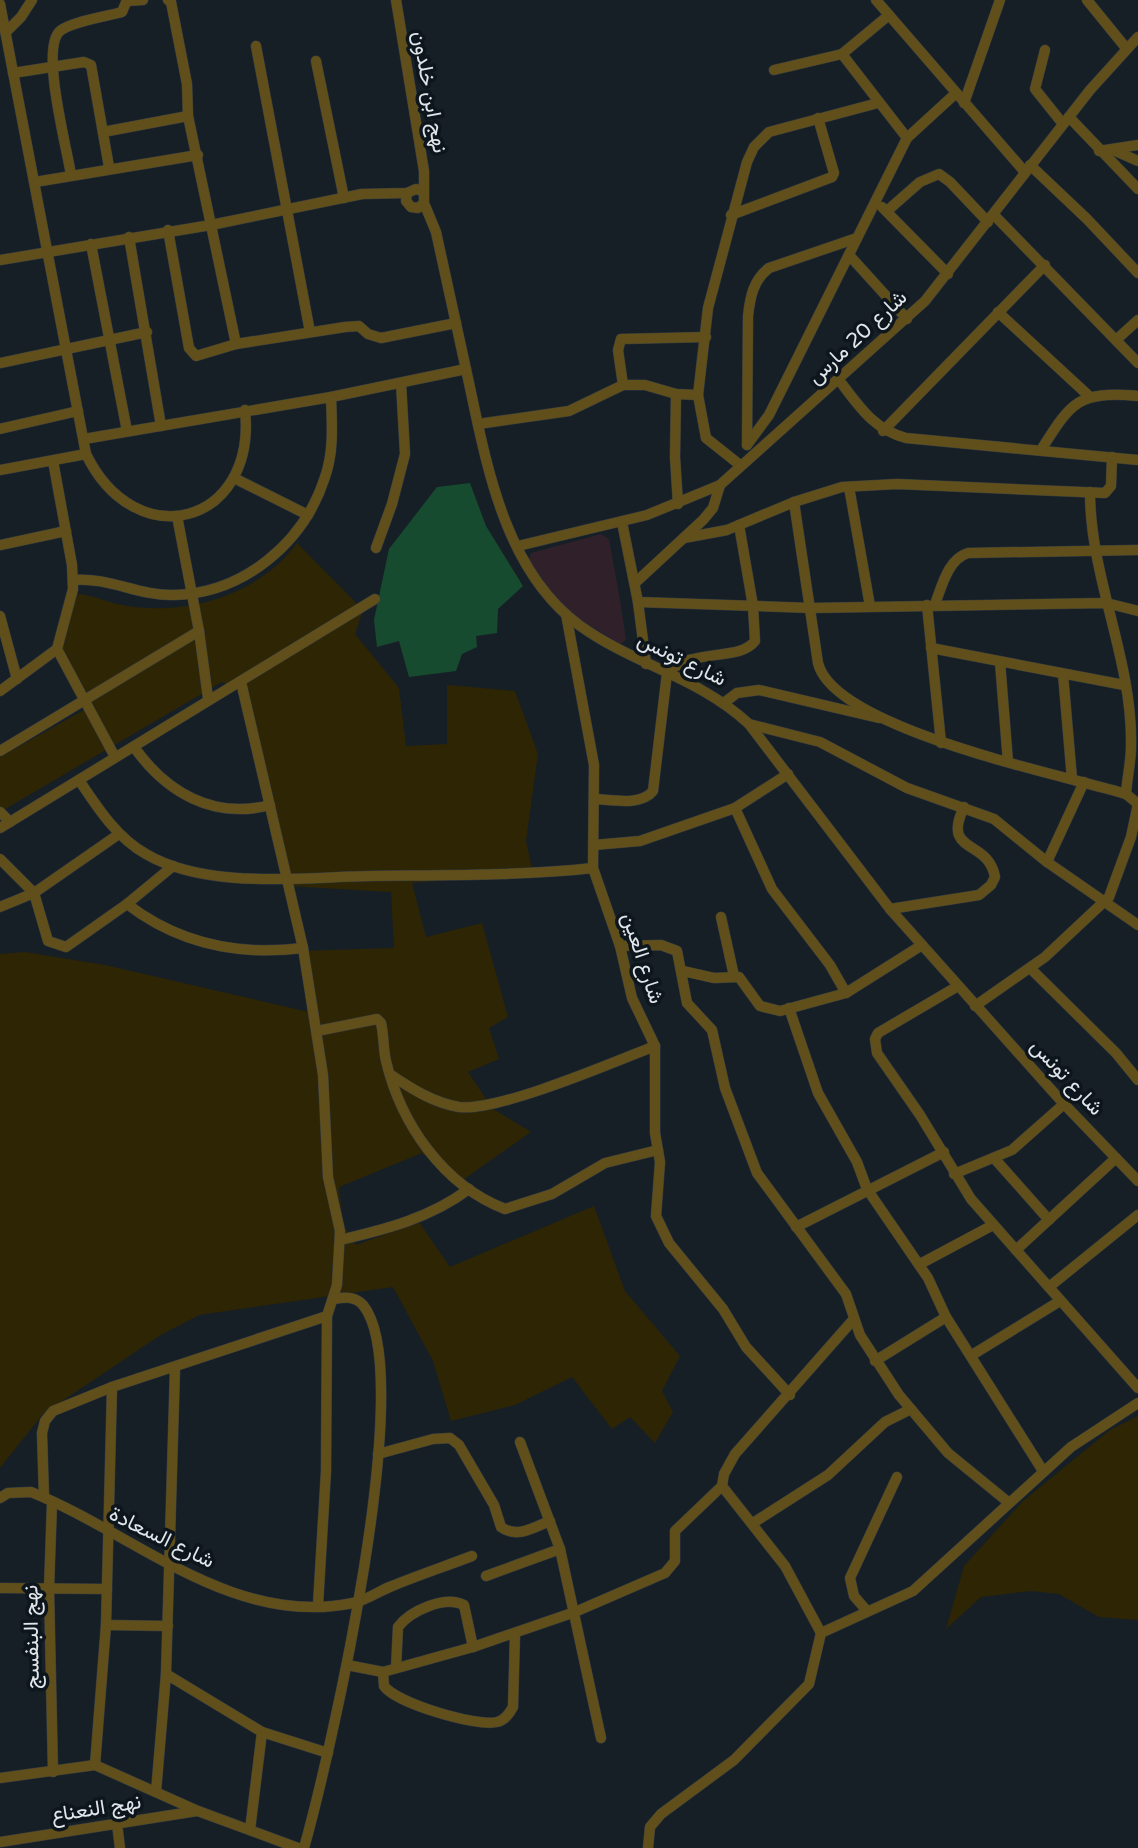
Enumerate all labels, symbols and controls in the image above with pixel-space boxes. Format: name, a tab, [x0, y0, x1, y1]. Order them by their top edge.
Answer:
street label: نهج ابن خلدون	[405, 29, 453, 155]
street label: شارع 20 مارس	[803, 285, 913, 390]
street label: شارع تونس	[633, 627, 730, 693]
street label: شارع العين	[615, 910, 669, 1007]
street label: شارع تونس	[1024, 1034, 1108, 1121]
street label: شارع السعادة	[105, 1501, 218, 1575]
street label: نهج البنفسج	[18, 1585, 46, 1689]
street label: نهج النعناع	[49, 1789, 143, 1829]

